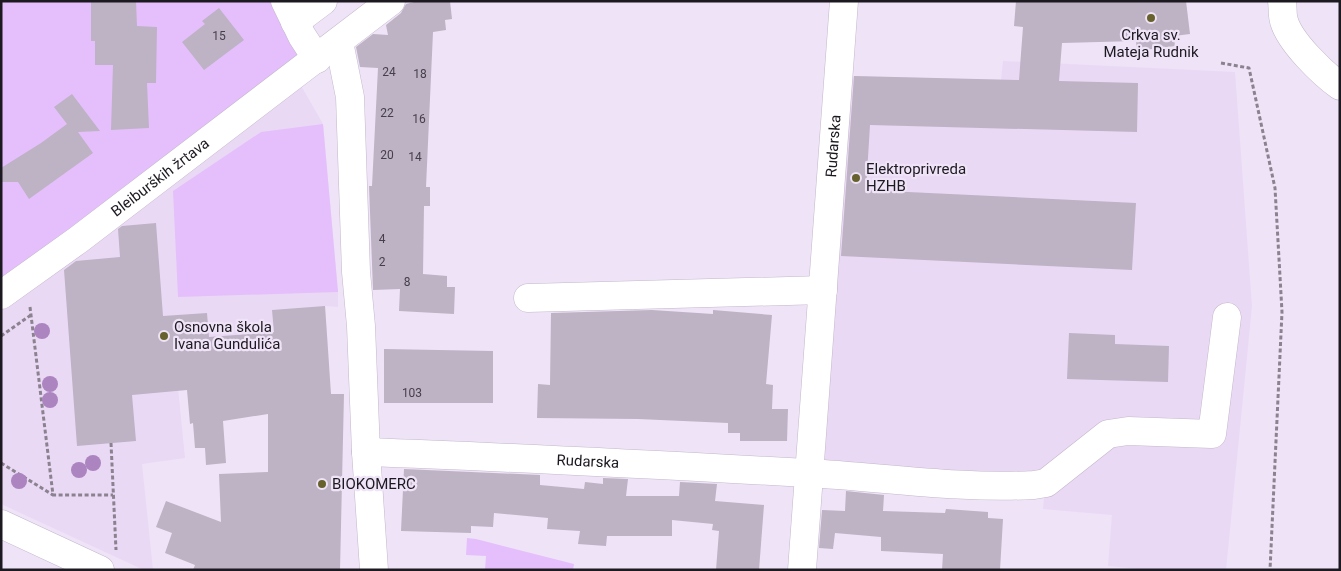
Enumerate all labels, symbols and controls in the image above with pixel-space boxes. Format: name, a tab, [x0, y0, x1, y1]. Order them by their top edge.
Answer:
marker: Crkva sv. Mateja Rudnik	[1145, 12, 1157, 24]
place label: Crkva sv. Mateja Rudnik	[1103, 26, 1199, 61]
house number: 15	[212, 29, 226, 43]
house number: 24	[382, 65, 396, 79]
house number: 18	[413, 67, 427, 81]
house number: 22	[380, 106, 394, 120]
house number: 16	[412, 112, 426, 126]
street label: Rudarska	[822, 114, 845, 178]
street label: Bleiburških žrtava	[108, 134, 213, 220]
house number: 20	[380, 148, 394, 162]
house number: 14	[408, 150, 422, 164]
place label: Elektroprivreda HZHB	[866, 160, 966, 195]
marker: Elektroprivreda HZHB	[850, 172, 862, 184]
house number: 4	[379, 232, 386, 246]
house number: 2	[379, 255, 386, 269]
house number: 8	[404, 275, 411, 289]
place label: Osnovna škola Ivana Gundulića	[174, 318, 280, 353]
marker: Osnovna škola Ivana Gundulića	[158, 330, 170, 342]
house number: 103	[402, 386, 422, 400]
street label: Rudarska	[556, 451, 620, 472]
place label: BIOKOMERC	[332, 475, 416, 493]
marker: BIOKOMERC	[316, 478, 328, 490]

